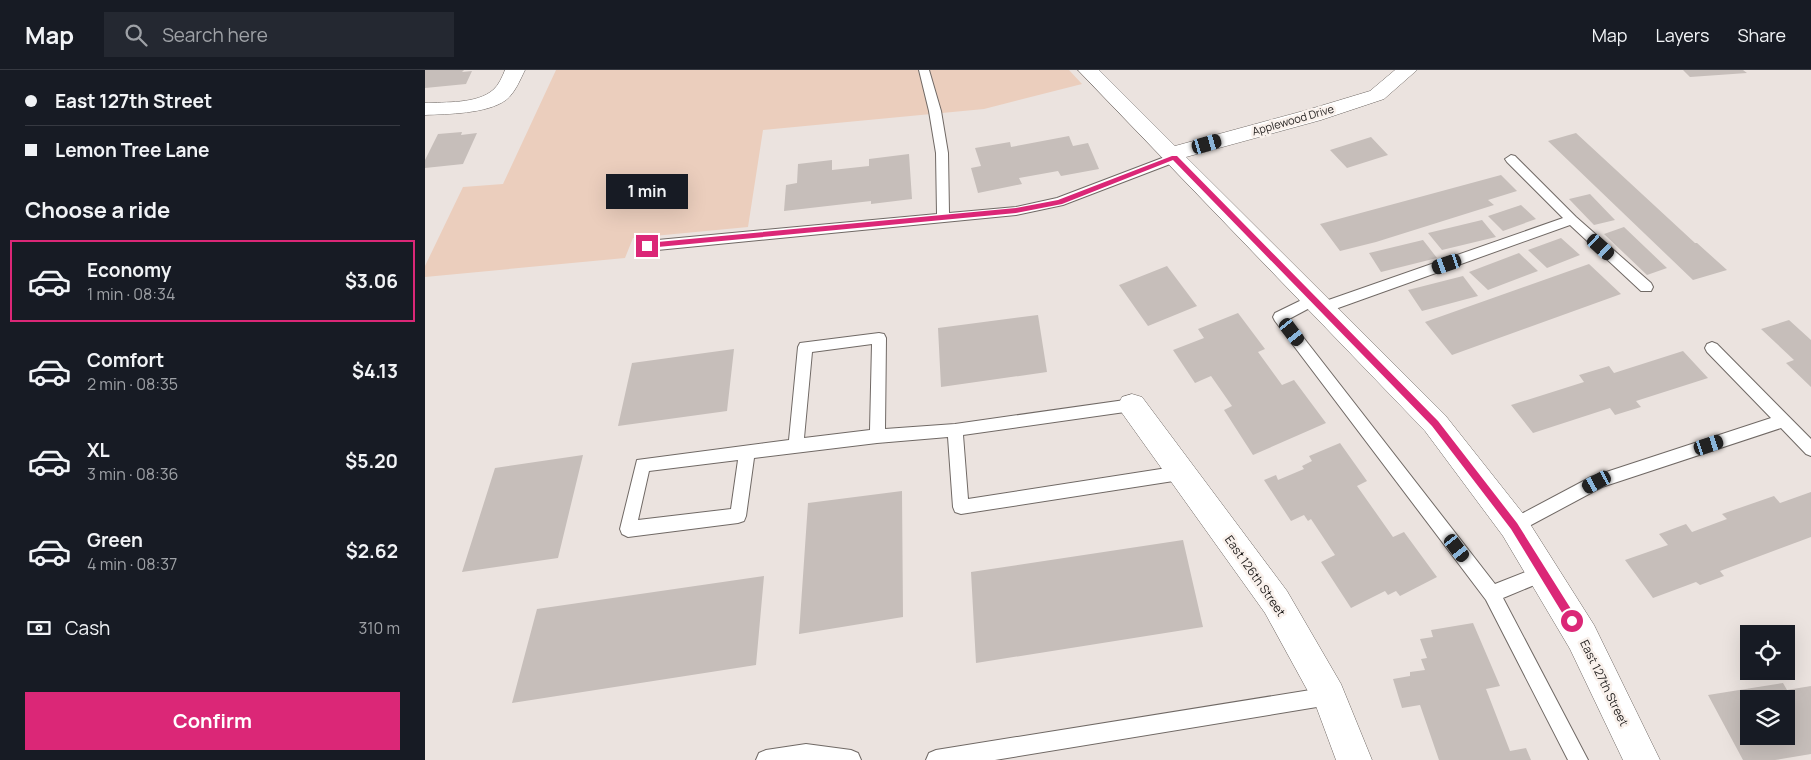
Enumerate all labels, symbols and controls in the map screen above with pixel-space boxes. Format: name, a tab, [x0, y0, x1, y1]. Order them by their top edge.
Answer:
search box	[104, 12, 454, 57]
text: Map	[25, 18, 74, 51]
icon: search	[122, 21, 150, 49]
text: Search here	[162, 22, 268, 48]
text: Map	[1592, 23, 1627, 47]
text: Layers	[1655, 23, 1709, 47]
text: Share	[1737, 23, 1786, 47]
text: East 127th Street	[55, 88, 212, 114]
street label: Applewood Drive	[1250, 101, 1336, 138]
car	[1190, 133, 1223, 155]
text: Lemon Tree Lane	[55, 137, 210, 163]
callout: 1 min	[606, 174, 688, 208]
text: 1 min	[627, 180, 667, 202]
text: Choose a ride	[25, 195, 170, 225]
car	[1584, 231, 1617, 263]
route end	[636, 235, 658, 257]
car	[1430, 252, 1463, 276]
text: Economy	[87, 257, 171, 283]
icon: car	[27, 259, 72, 304]
text: $3.06	[345, 268, 398, 294]
text: 1 min · 08:34	[87, 283, 175, 305]
car	[1276, 316, 1307, 348]
text: Comfort	[87, 347, 164, 373]
icon: car	[27, 349, 72, 394]
text: $4.13	[352, 358, 398, 384]
text: 2 min · 08:35	[87, 373, 178, 395]
car	[1692, 433, 1725, 457]
text: XL	[87, 437, 110, 463]
icon: car	[27, 439, 72, 484]
text: $5.20	[345, 448, 398, 474]
text: 3 min · 08:36	[87, 463, 179, 485]
car	[1580, 468, 1613, 496]
text: Green	[87, 527, 143, 553]
icon: car	[27, 529, 72, 574]
street label: East 126th Street	[1221, 532, 1290, 620]
car	[1441, 532, 1472, 564]
text: $2.62	[346, 538, 398, 564]
text: 4 min · 08:37	[87, 553, 177, 575]
route start	[1561, 610, 1583, 632]
icon: cash	[25, 614, 53, 642]
text: Cash	[65, 615, 110, 641]
text: 310 m	[358, 617, 400, 639]
map controls	[1740, 625, 1795, 745]
button: locate	[1740, 625, 1795, 680]
street label: East 127th Street	[1576, 637, 1633, 729]
button: layers	[1740, 690, 1795, 745]
button: Confirm	[25, 692, 400, 750]

